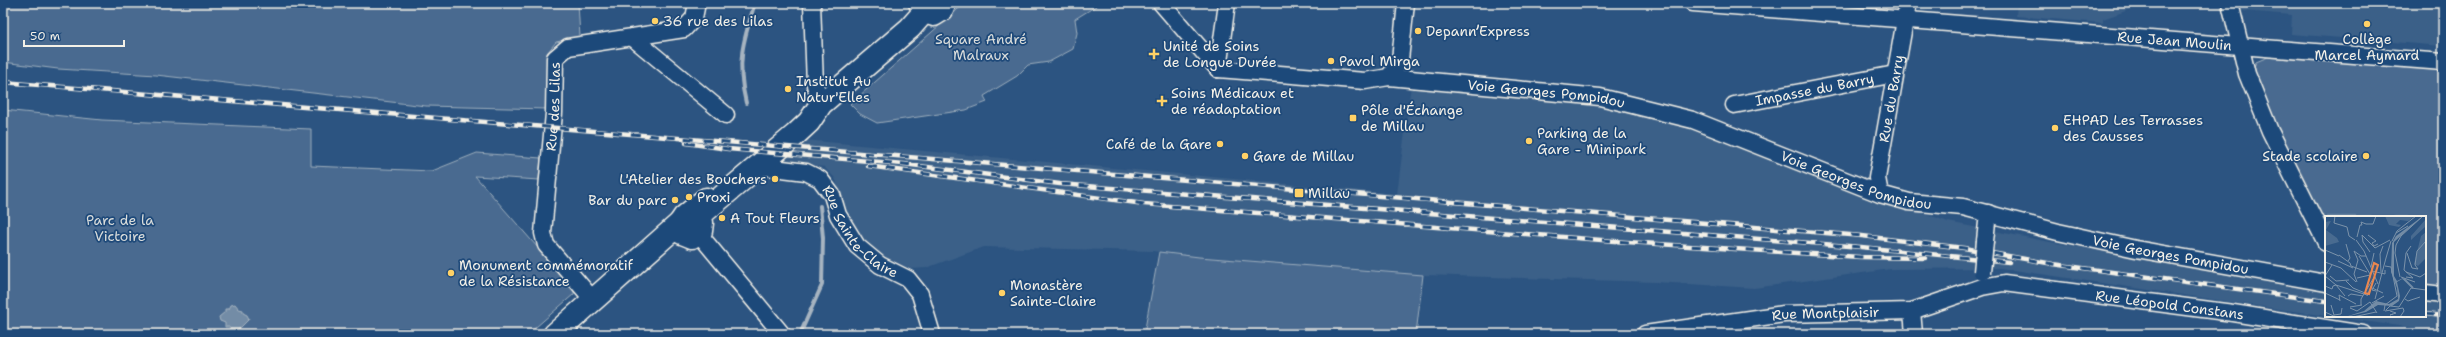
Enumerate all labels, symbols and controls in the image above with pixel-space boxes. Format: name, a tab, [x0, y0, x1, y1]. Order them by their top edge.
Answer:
place label: 36 rue des Lilas	[663, 12, 773, 30]
marker: 36 rue des Lilas	[650, 16, 660, 26]
marker: Collège Marcel Aymard	[2362, 19, 2372, 29]
scale bar	[24, 22, 124, 48]
place label: Depann’Express	[1426, 22, 1530, 40]
marker: Depann’Express	[1413, 26, 1423, 36]
street label: Rue Jean Moulin	[2117, 27, 2233, 54]
text: 50 m	[30, 28, 60, 44]
park label: Square André Malraux	[935, 30, 1027, 64]
place label: Collège Marcel Aymard	[2315, 30, 2420, 64]
place label: Unité de Soins de Longue Durée	[1163, 37, 1277, 71]
marker: Unité de Soins de Longue Durée	[1148, 48, 1160, 60]
place label: Pavol Mirga	[1339, 52, 1420, 70]
street label: Rue du Barry	[1874, 53, 1908, 144]
marker: Pavol Mirga	[1326, 56, 1336, 66]
street label: Rue des Lilas	[542, 62, 564, 152]
street label: Impasse du Barry	[1754, 69, 1876, 110]
place label: Institut Au Natur'Elles	[796, 72, 871, 106]
street label: Voie Georges Pompidou	[1467, 75, 1627, 112]
marker: Institut Au Natur'Elles	[783, 84, 793, 94]
place label: Soins Médicaux et de réadaptation	[1171, 84, 1294, 118]
marker: Soins Médicaux et de réadaptation	[1156, 95, 1168, 107]
place label: Pôle d'Échange de Millau	[1361, 101, 1463, 135]
place label: EHPAD Les Terrasses des Causses	[2063, 111, 2203, 145]
marker: Pôle d'Échange de Millau	[1348, 113, 1358, 123]
marker: EHPAD Les Terrasses des Causses	[2050, 123, 2060, 133]
place label: Parking de la Gare - Minipark	[1537, 124, 1646, 158]
place label: Café de la Gare	[1106, 135, 1212, 153]
marker: Parking de la Gare - Minipark	[1524, 136, 1534, 146]
marker: Café de la Gare	[1215, 139, 1225, 149]
place label: Gare de Millau	[1253, 147, 1354, 165]
street label: Voie Georges Pompidou	[1778, 147, 1932, 213]
place label: Stade scolaire	[2262, 147, 2358, 165]
marker: Gare de Millau	[1240, 151, 1250, 161]
marker: Stade scolaire	[2361, 151, 2371, 161]
place label: L'Atelier des Bouchers	[619, 170, 767, 188]
marker: L'Atelier des Bouchers	[770, 174, 780, 184]
street label: Rue Sainte-Claire	[819, 181, 901, 282]
place label: Millau	[1308, 184, 1350, 202]
marker: Millau	[1293, 187, 1305, 199]
place label: Proxi	[697, 188, 731, 206]
place label: Bar du parc	[588, 191, 667, 209]
marker: Proxi	[684, 192, 694, 202]
marker: Bar du parc	[670, 195, 680, 205]
place label: A Tout Fleurs	[730, 209, 820, 227]
park label: Parc de la Victoire	[86, 211, 154, 245]
marker: A Tout Fleurs	[717, 213, 727, 223]
inset map	[2325, 216, 2426, 317]
street label: Voie Georges Pompidou	[2091, 231, 2250, 278]
place label: Monument commémoratif de la Résistance	[459, 256, 634, 290]
marker: Monument commémoratif de la Résistance	[446, 268, 456, 278]
place label: Monastère Sainte-Claire	[1010, 276, 1097, 310]
street label: Rue Léopold Constans	[2094, 286, 2245, 324]
marker: Monastère Sainte-Claire	[997, 288, 1007, 298]
street label: Rue Montplaisir	[1771, 303, 1880, 325]

